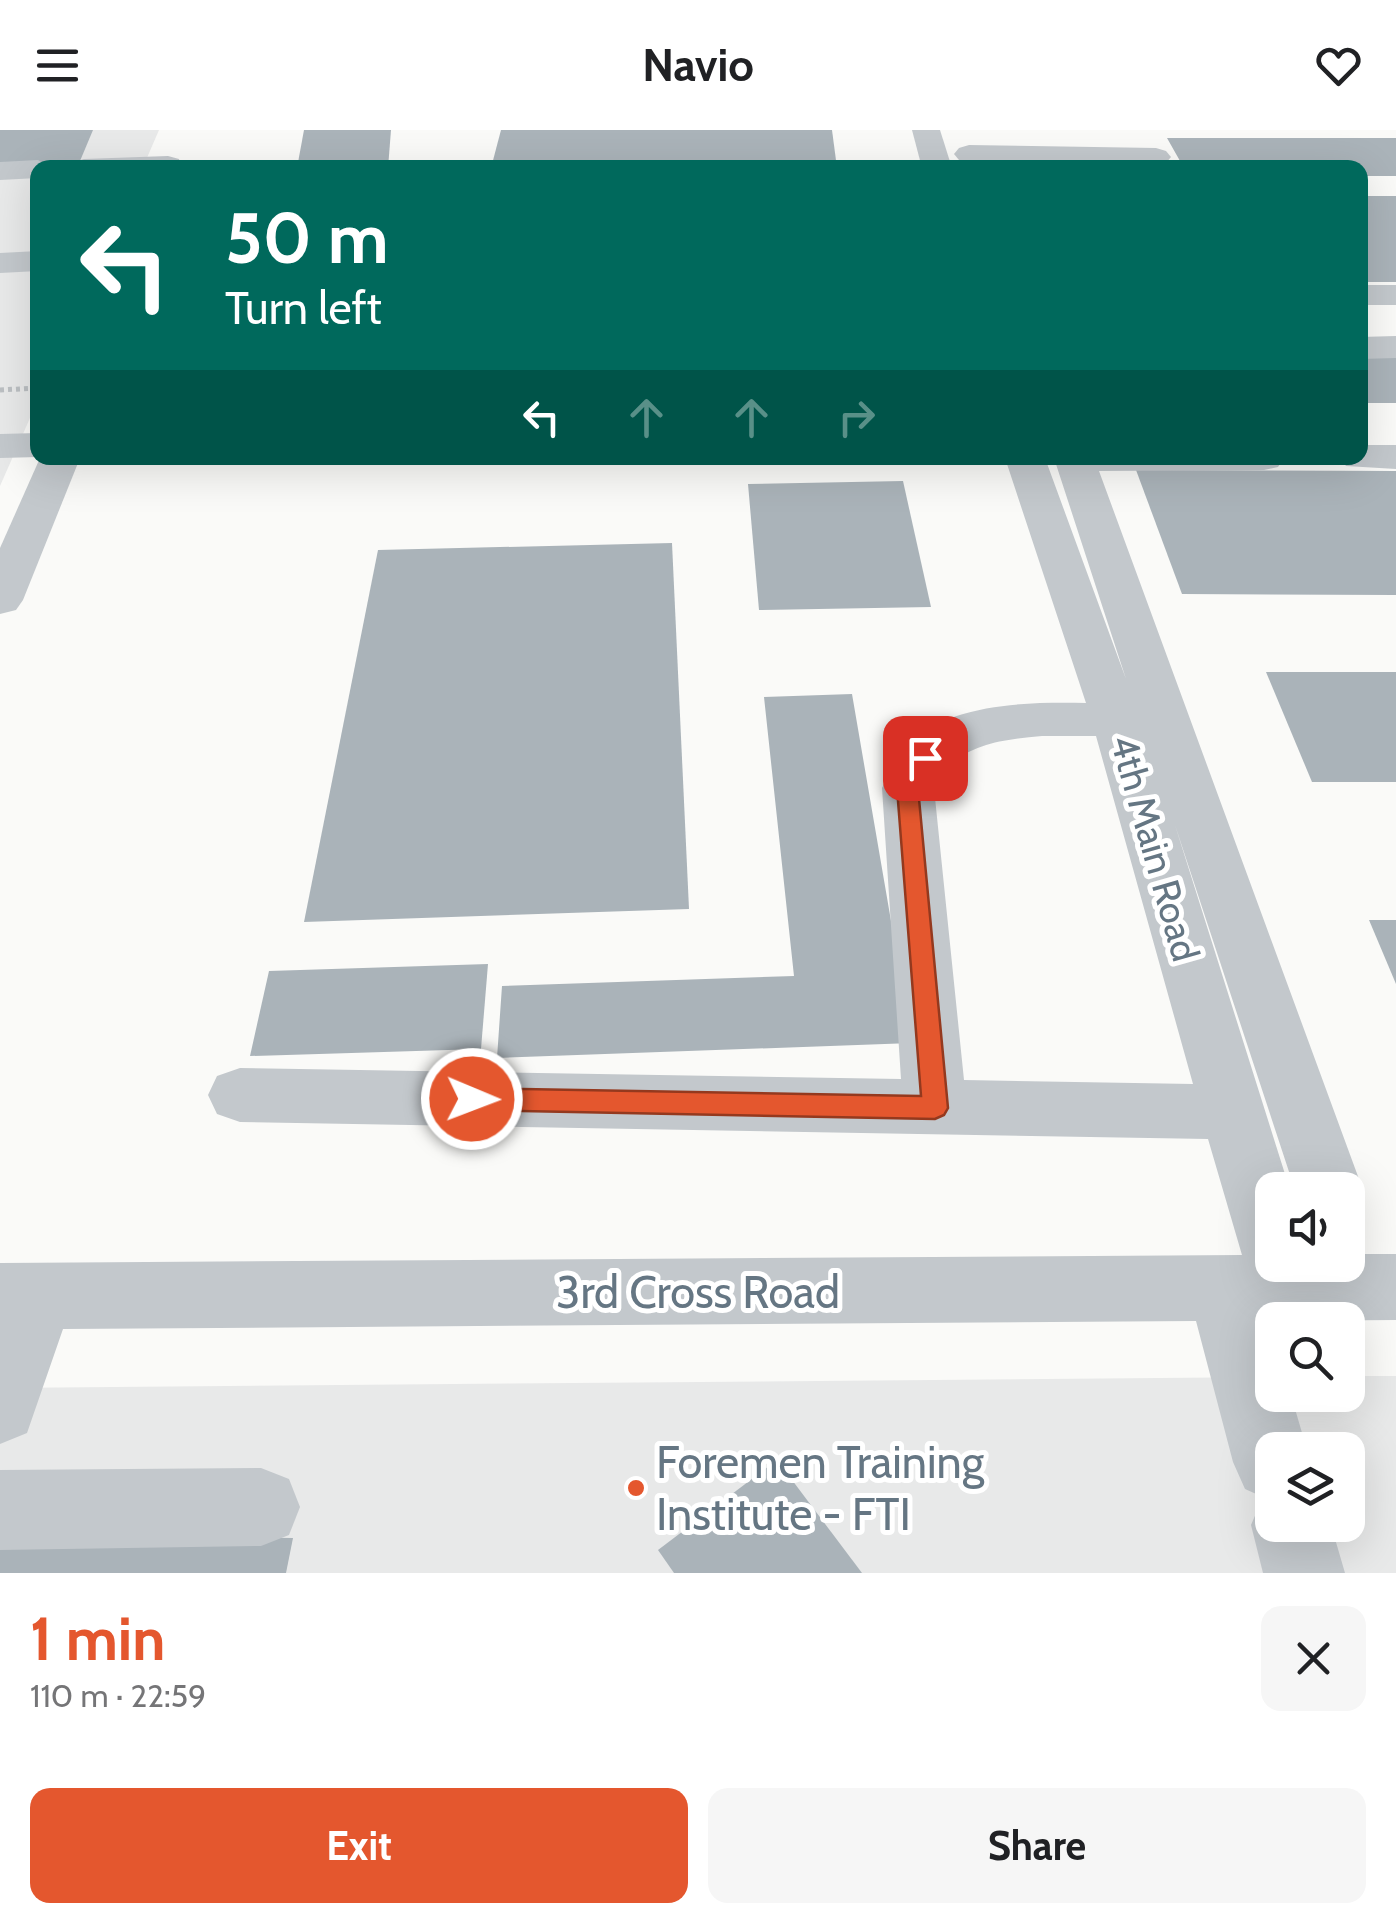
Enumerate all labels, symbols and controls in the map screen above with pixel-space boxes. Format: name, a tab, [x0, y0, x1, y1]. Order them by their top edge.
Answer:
icon: menu	[30, 38, 85, 93]
text: Navio	[642, 38, 754, 92]
icon: heart	[1311, 38, 1366, 93]
text: 50 m	[225, 195, 389, 281]
icon: left	[60, 200, 190, 330]
text: Turn left	[225, 281, 382, 335]
icon: left	[514, 390, 569, 445]
icon: ahead	[619, 390, 674, 445]
icon: ahead	[724, 390, 779, 445]
icon: right	[829, 390, 884, 445]
pin	[883, 716, 968, 801]
street label: 4th Main Road	[1100, 730, 1210, 966]
icon: arrive	[898, 731, 953, 786]
position arrow	[420, 1047, 524, 1151]
map controls	[1255, 1172, 1365, 1542]
button: sound	[1255, 1172, 1365, 1282]
street label: 3rd Cross Road	[556, 1265, 840, 1319]
button: search	[1255, 1302, 1365, 1412]
button: layers	[1255, 1432, 1365, 1542]
place label: Foremen Training Institute - FTI	[656, 1435, 985, 1541]
marker: Foremen Training Institute - FTI	[625, 1477, 647, 1499]
text: 1 min	[30, 1602, 165, 1675]
button: close	[1261, 1606, 1366, 1711]
text: 110 m · 22:59	[30, 1676, 206, 1715]
button: Exit	[30, 1788, 688, 1903]
button: Share	[708, 1788, 1366, 1903]

